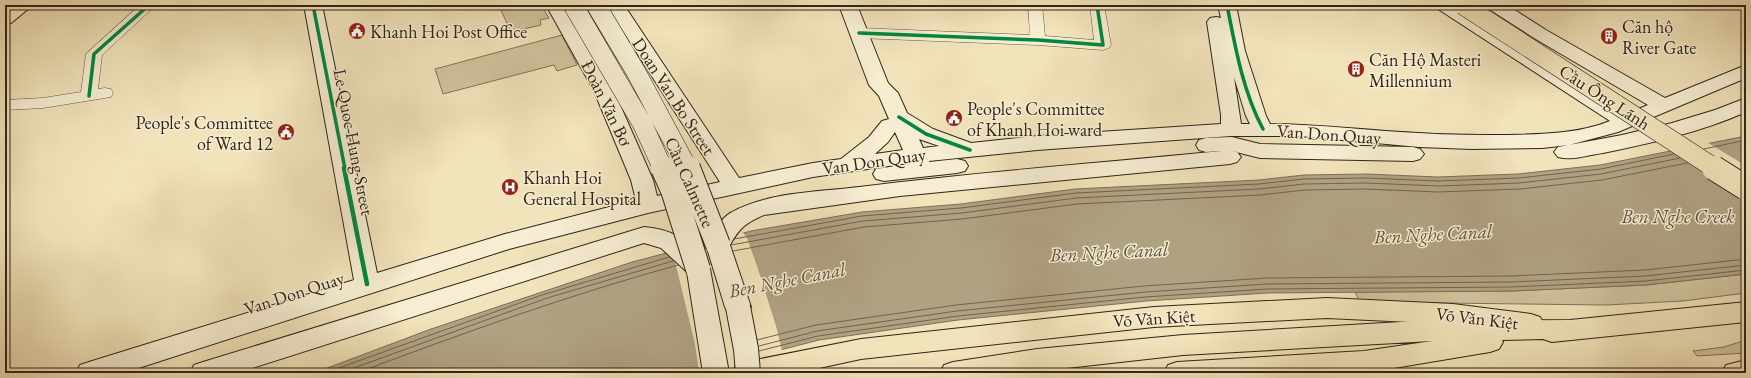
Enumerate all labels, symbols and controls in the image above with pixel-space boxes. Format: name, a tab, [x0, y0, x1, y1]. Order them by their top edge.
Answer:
place label: Căn hộ River Gate	[1622, 15, 1696, 59]
place label: Khanh Hoi Post Office	[370, 20, 527, 43]
public building icon: Khanh Hoi Post Office	[347, 21, 367, 41]
building icon: Căn hộ River Gate	[1599, 26, 1619, 46]
street label: Doan Van Bo Street	[627, 33, 721, 159]
place label: Căn Hộ Masteri Millennium	[1369, 48, 1482, 92]
street label: Đoàn Văn Bơ	[576, 56, 638, 150]
building icon: Căn Hộ Masteri Millennium	[1346, 59, 1366, 79]
street label: Cầu Ông Lãnh	[1555, 59, 1655, 135]
street label: Le Quoc Hung Street	[329, 67, 380, 218]
place label: People's Committee of Khanh Hoi ward	[967, 97, 1104, 141]
public building icon: People's Committee of Khanh Hoi ward	[944, 108, 964, 128]
place label: People's Committee of Ward 12	[136, 111, 273, 155]
street label: Van Don Quay	[1276, 119, 1382, 149]
public building icon: People's Committee of Ward 12	[276, 122, 296, 142]
street label: Cầu Calmette	[660, 133, 720, 231]
street label: Van Don Quay	[821, 142, 927, 180]
place label: Khanh Hoi General Hospital	[523, 166, 641, 210]
hospital icon: Khanh Hoi General Hospital	[500, 177, 520, 197]
water label: Ben Nghe Creek	[1620, 204, 1735, 229]
water label: Ben Nghe Canal	[1372, 218, 1493, 250]
water label: Ben Nghe Canal	[1048, 236, 1169, 268]
water label: Ben Nghe Canal	[726, 256, 848, 304]
street label: Van Don Quay	[241, 266, 347, 320]
street label: Võ Văn Kiệt	[1435, 302, 1520, 334]
street label: Võ Văn Kiệt	[1112, 304, 1196, 332]

